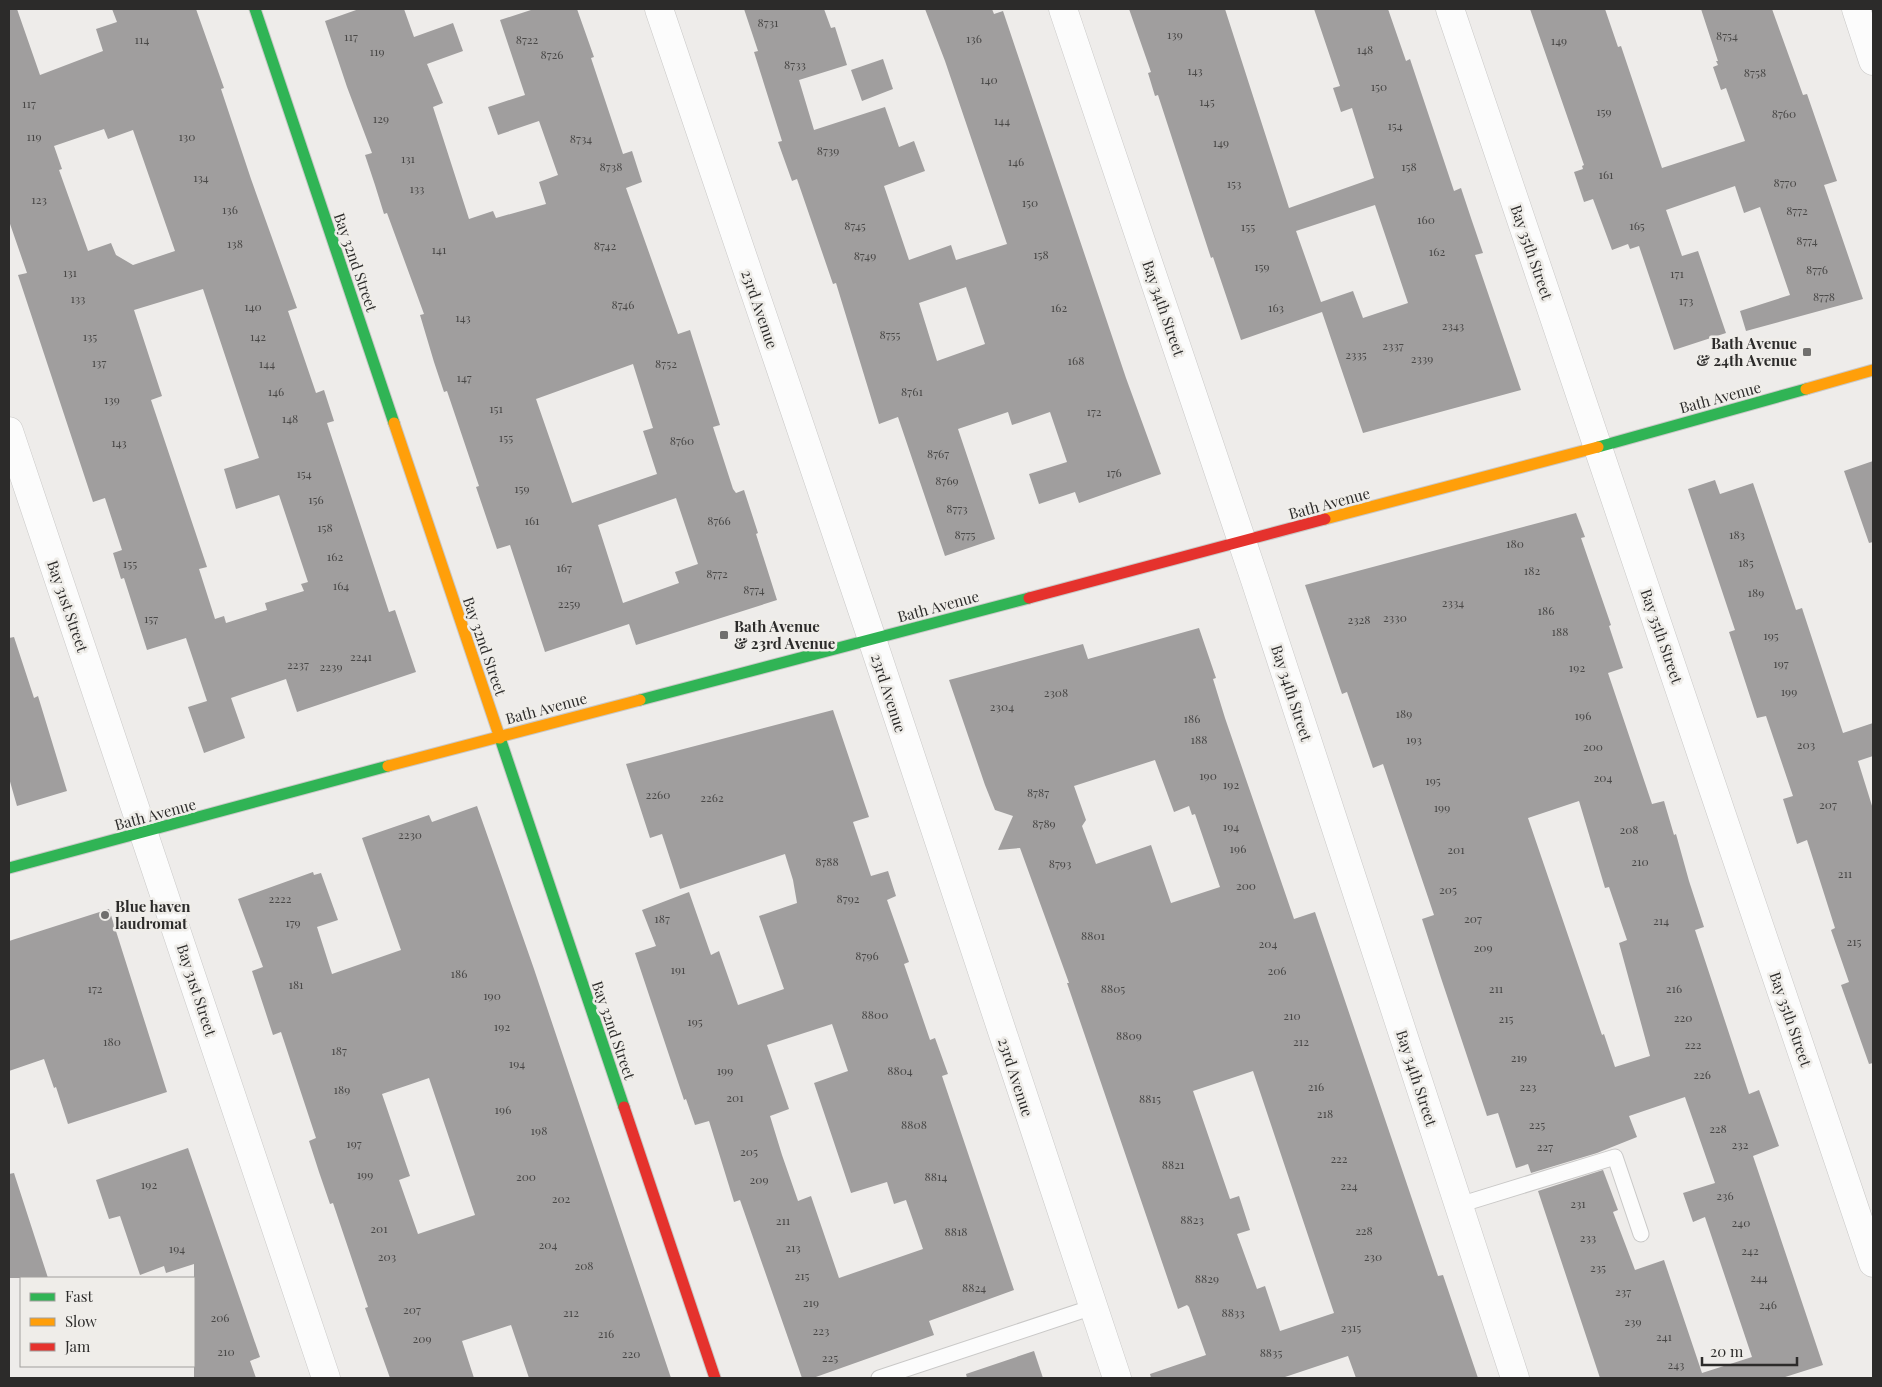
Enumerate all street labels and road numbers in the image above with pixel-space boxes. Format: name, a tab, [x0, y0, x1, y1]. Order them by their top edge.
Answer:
street label: Bay 35th Street	[1506, 202, 1558, 303]
street label: Bay 32nd Street	[330, 210, 382, 315]
street label: Bay 34th Street	[1138, 257, 1190, 359]
street label: 23rd Avenue	[737, 267, 783, 351]
street label: Bath Avenue	[1677, 377, 1763, 417]
street label: Bath Avenue	[1286, 483, 1372, 523]
street label: Bay 31st Street	[43, 557, 93, 655]
street label: Bath Avenue	[895, 586, 981, 626]
street label: Bay 35th Street	[1636, 586, 1688, 687]
street label: Bay 32nd Street	[459, 594, 511, 699]
street label: Bay 34th Street	[1267, 642, 1317, 744]
street label: 23rd Avenue	[867, 651, 911, 735]
street label: Bath Avenue	[503, 688, 589, 728]
street label: Bath Avenue	[112, 794, 198, 834]
street label: Bay 31st Street	[173, 941, 222, 1039]
street label: Bay 35th Street	[1765, 969, 1817, 1070]
street label: Bay 32nd Street	[588, 978, 640, 1083]
street label: Bay 34th Street	[1392, 1027, 1442, 1129]
street label: 23rd Avenue	[994, 1035, 1038, 1119]

